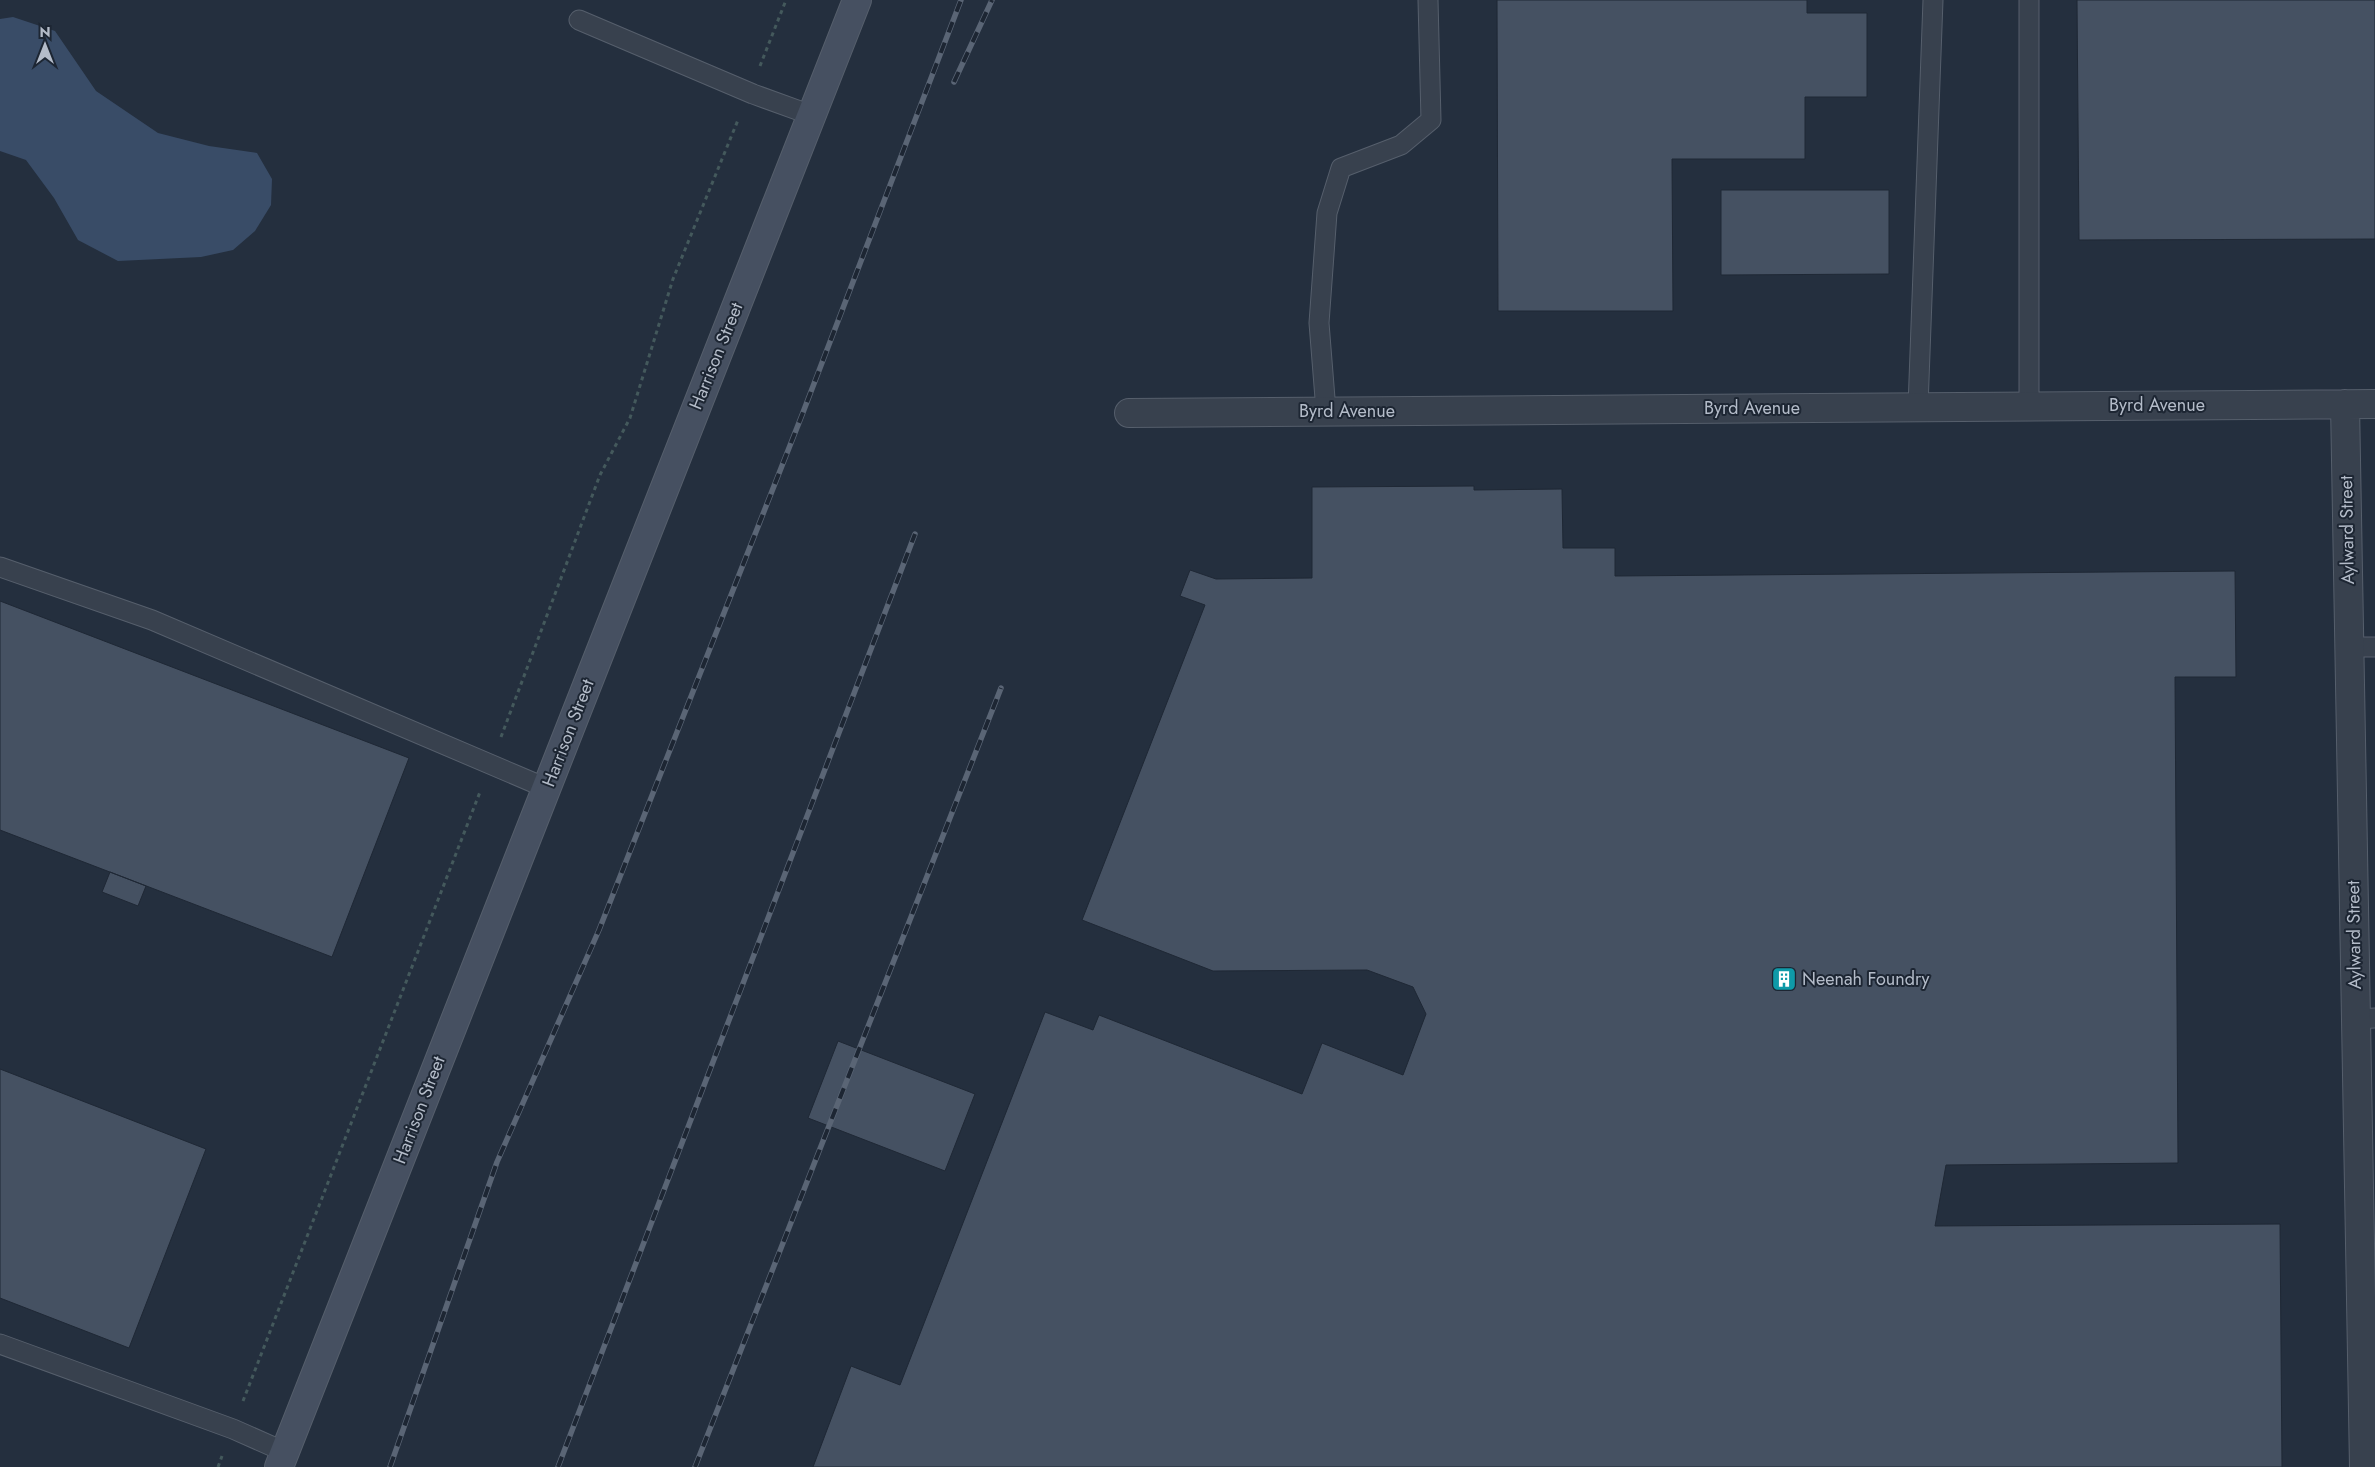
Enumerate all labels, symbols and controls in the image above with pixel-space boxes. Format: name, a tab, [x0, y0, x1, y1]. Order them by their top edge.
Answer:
north arrow	[20, 20, 70, 70]
text: N	[39, 22, 51, 42]
street label: Harrison Street	[683, 298, 750, 413]
street label: Byrd Avenue	[2109, 392, 2205, 418]
street label: Byrd Avenue	[1704, 395, 1800, 421]
street label: Byrd Avenue	[1299, 398, 1395, 424]
street label: Aylward Street	[2333, 475, 2361, 585]
street label: Harrison Street	[536, 675, 601, 791]
street label: Aylward Street	[2340, 880, 2368, 990]
building icon: Neenah Foundry	[1771, 966, 1797, 992]
place label: Neenah Foundry	[1802, 966, 1930, 992]
street label: Harrison Street	[387, 1052, 452, 1168]

